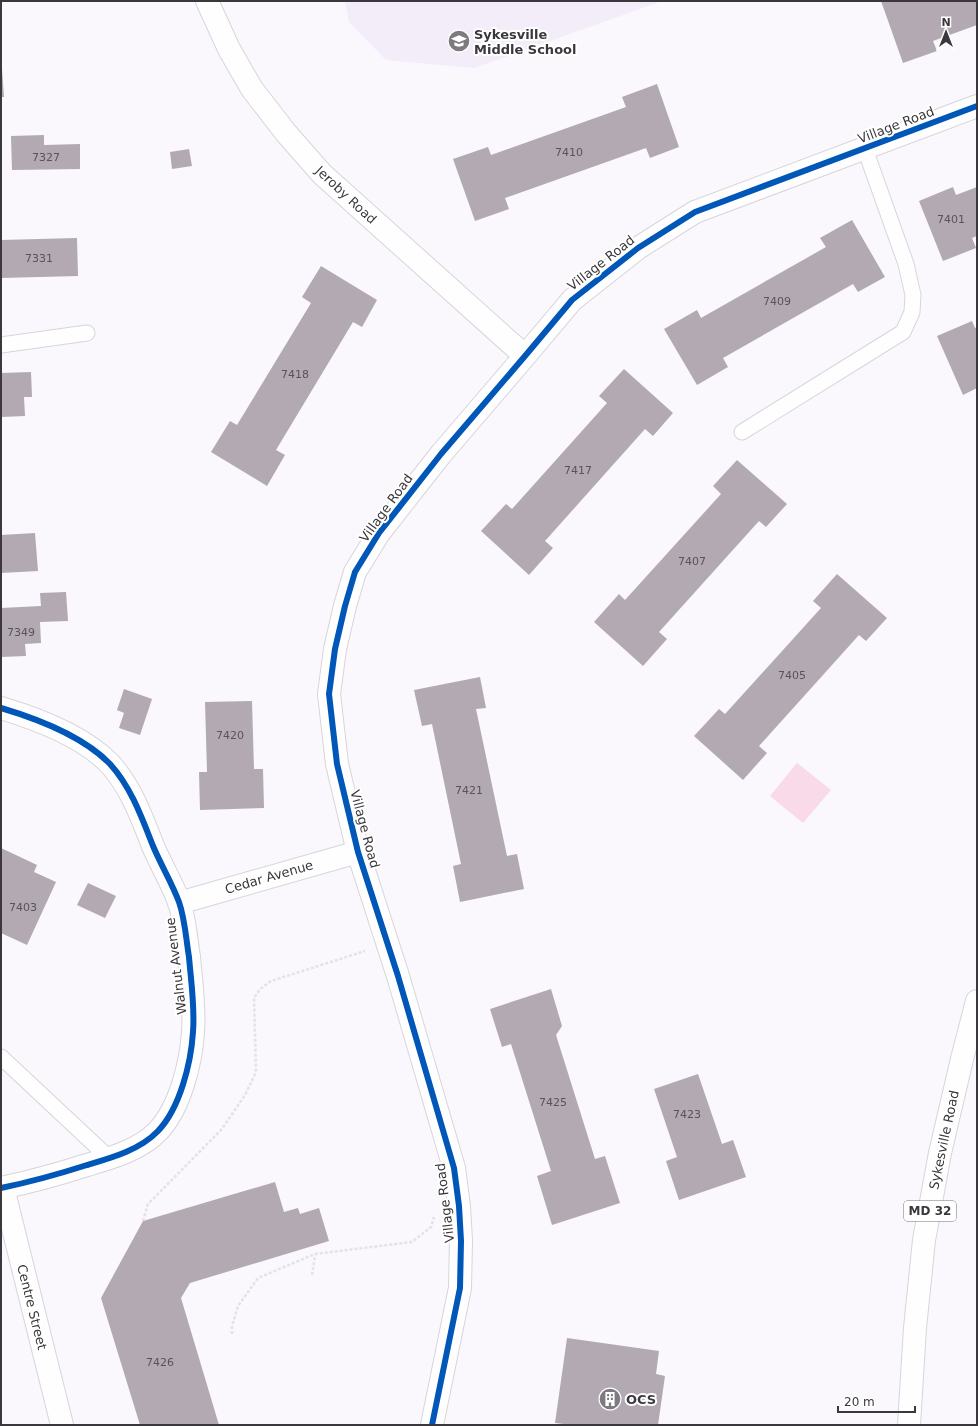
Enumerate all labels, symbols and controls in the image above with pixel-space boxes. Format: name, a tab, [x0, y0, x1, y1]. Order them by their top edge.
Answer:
north arrow	[926, 12, 966, 52]
text: N	[941, 16, 951, 29]
place label: Sykesville Middle School	[474, 27, 576, 57]
school or university icon: Sykesville Middle School	[446, 28, 472, 54]
street label: Village Road	[856, 104, 936, 146]
house number: 7410	[555, 146, 583, 159]
house number: 7327	[32, 151, 60, 164]
street label: Jeroby Road	[312, 162, 379, 227]
house number: 7401	[937, 213, 965, 226]
street label: Village Road	[565, 232, 637, 294]
house number: 7331	[25, 252, 53, 265]
house number: 7409	[763, 295, 791, 308]
house number: 7418	[281, 368, 309, 381]
house number: 7417	[564, 464, 592, 477]
street label: Village Road	[356, 471, 416, 545]
house number: 7407	[678, 555, 706, 568]
house number: 7349	[7, 626, 35, 639]
house number: 7405	[778, 669, 806, 682]
house number: 7420	[216, 729, 244, 742]
house number: 7421	[455, 784, 483, 797]
street label: Village Road	[347, 788, 383, 870]
street label: Cedar Avenue	[223, 857, 315, 897]
house number: 7403	[9, 901, 37, 914]
street label: Walnut Avenue	[163, 917, 189, 1015]
street label: Sykesville Road	[926, 1089, 962, 1191]
house number: 7425	[539, 1096, 567, 1109]
house number: 7423	[673, 1108, 701, 1121]
street label: Village Road	[433, 1162, 457, 1244]
road number: MD 32	[904, 1201, 956, 1221]
street label: Centre Street	[14, 1263, 50, 1351]
house number: 7426	[146, 1356, 174, 1369]
building icon: OCS	[597, 1386, 623, 1412]
scale bar	[838, 1388, 915, 1414]
place label: OCS	[626, 1392, 656, 1407]
text: 20 m	[844, 1395, 875, 1409]

